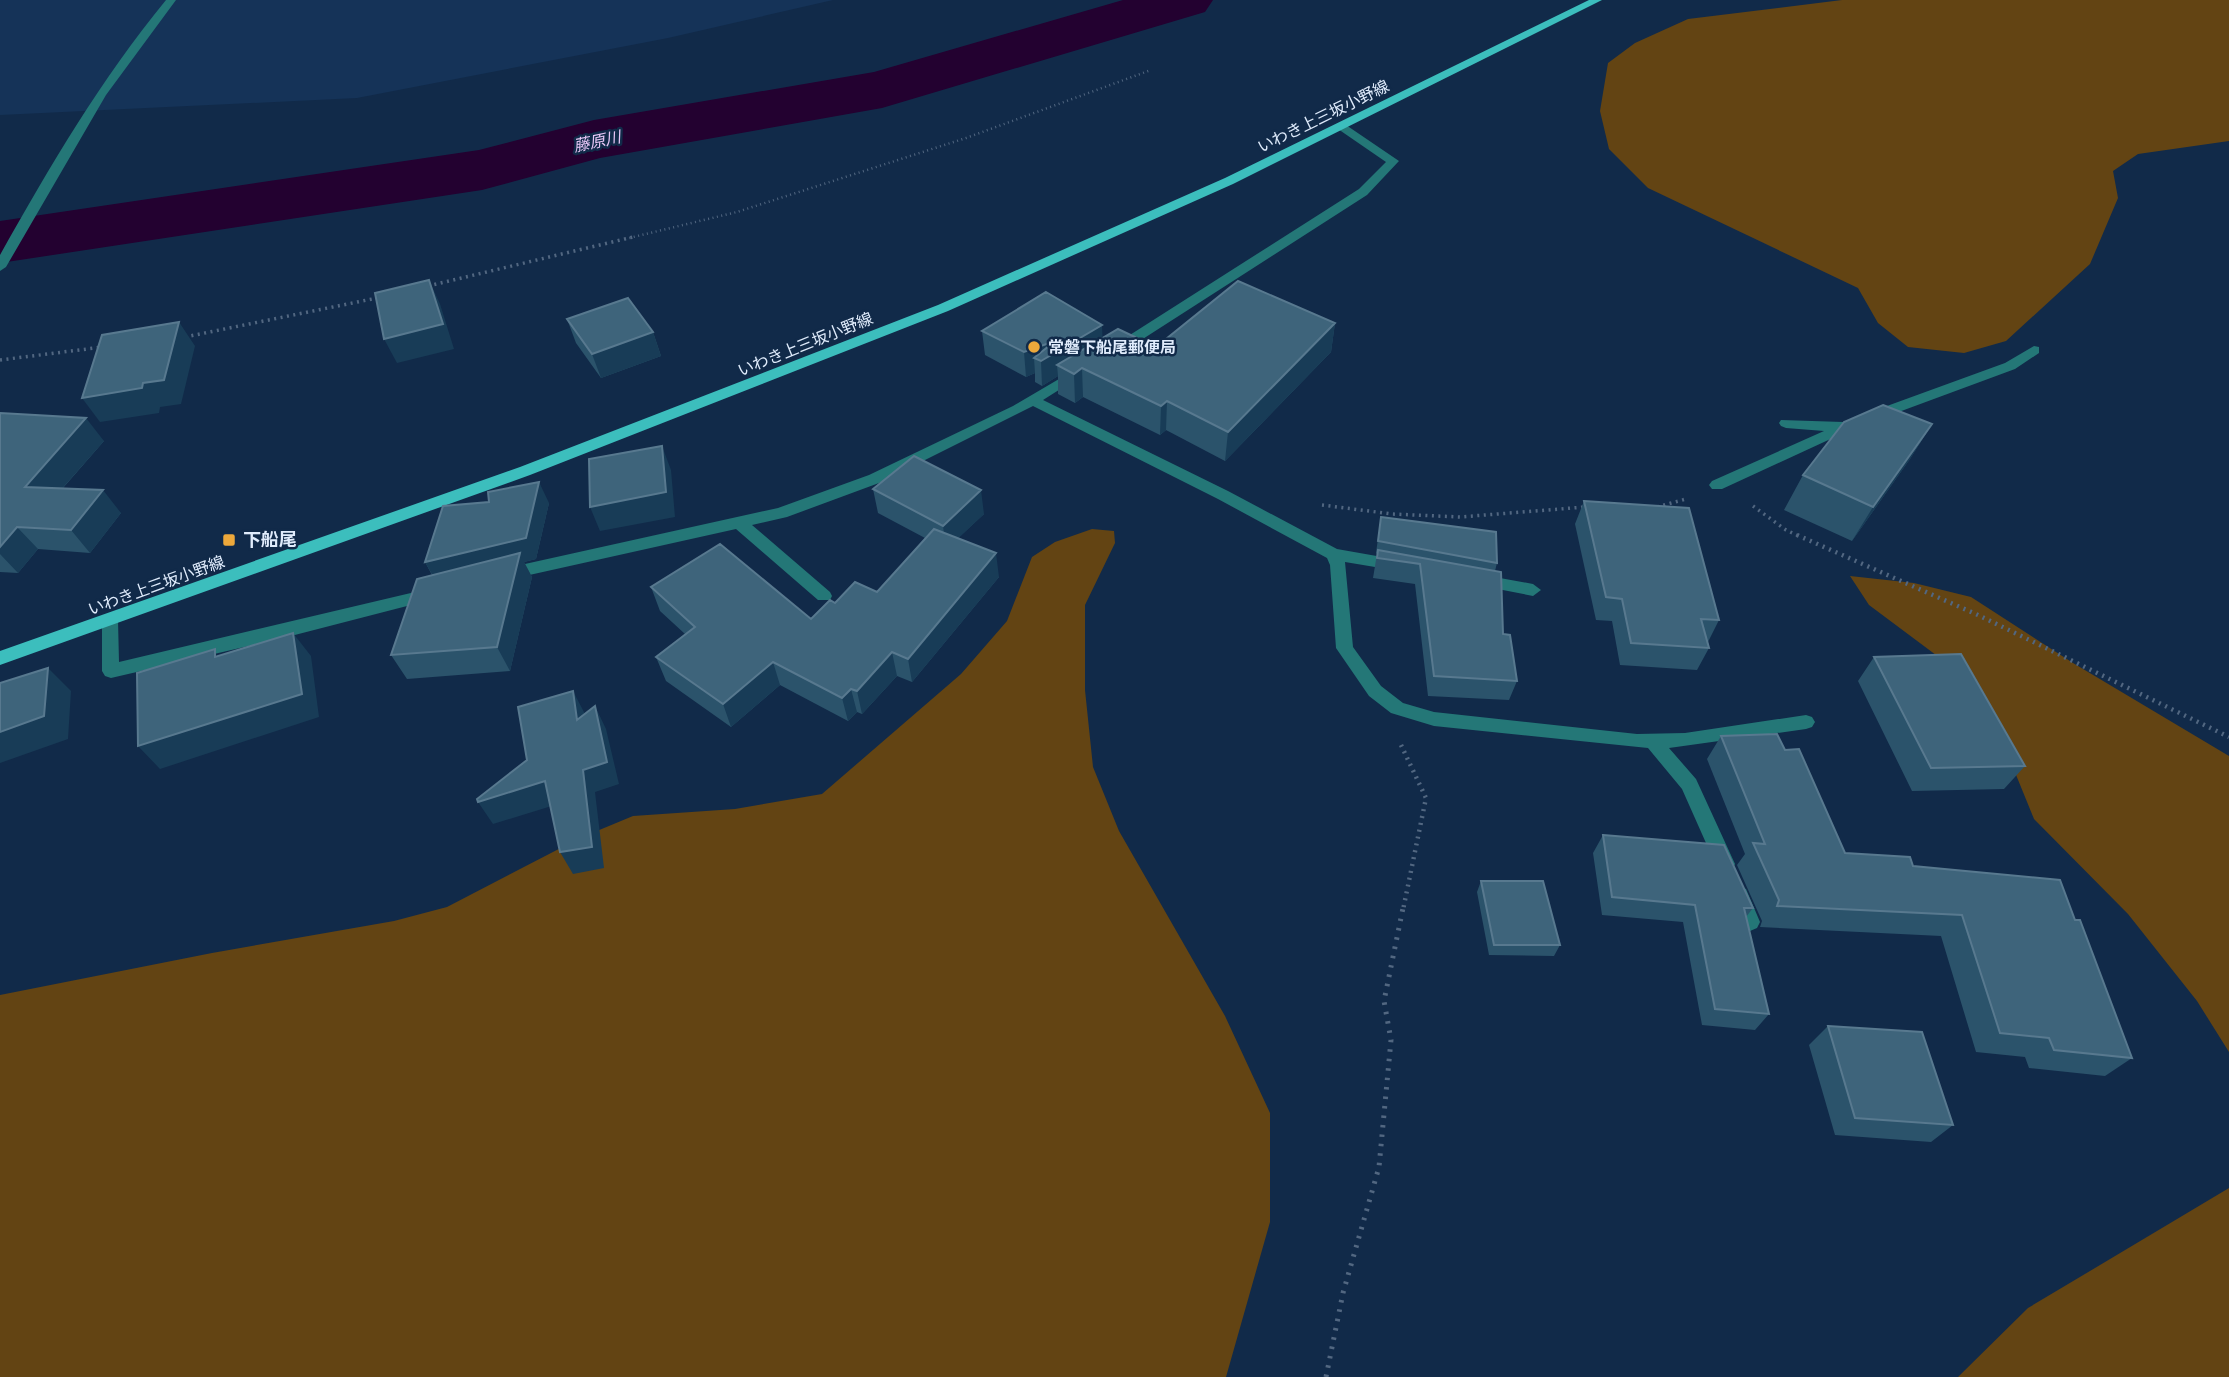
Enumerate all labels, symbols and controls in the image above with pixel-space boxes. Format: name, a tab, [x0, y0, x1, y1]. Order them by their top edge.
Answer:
street label: いわき上三坂小野線	[1255, 77, 1392, 156]
water label: 藤原川	[572, 128, 624, 155]
street label: いわき上三坂小野線	[735, 310, 875, 379]
place label: 常磐下船尾郵便局	[1048, 338, 1176, 356]
marker: 常磐下船尾郵便局	[1026, 339, 1042, 355]
place label: 下船尾	[243, 530, 297, 550]
marker: 下船尾	[221, 532, 237, 548]
street label: いわき上三坂小野線	[86, 553, 227, 618]

